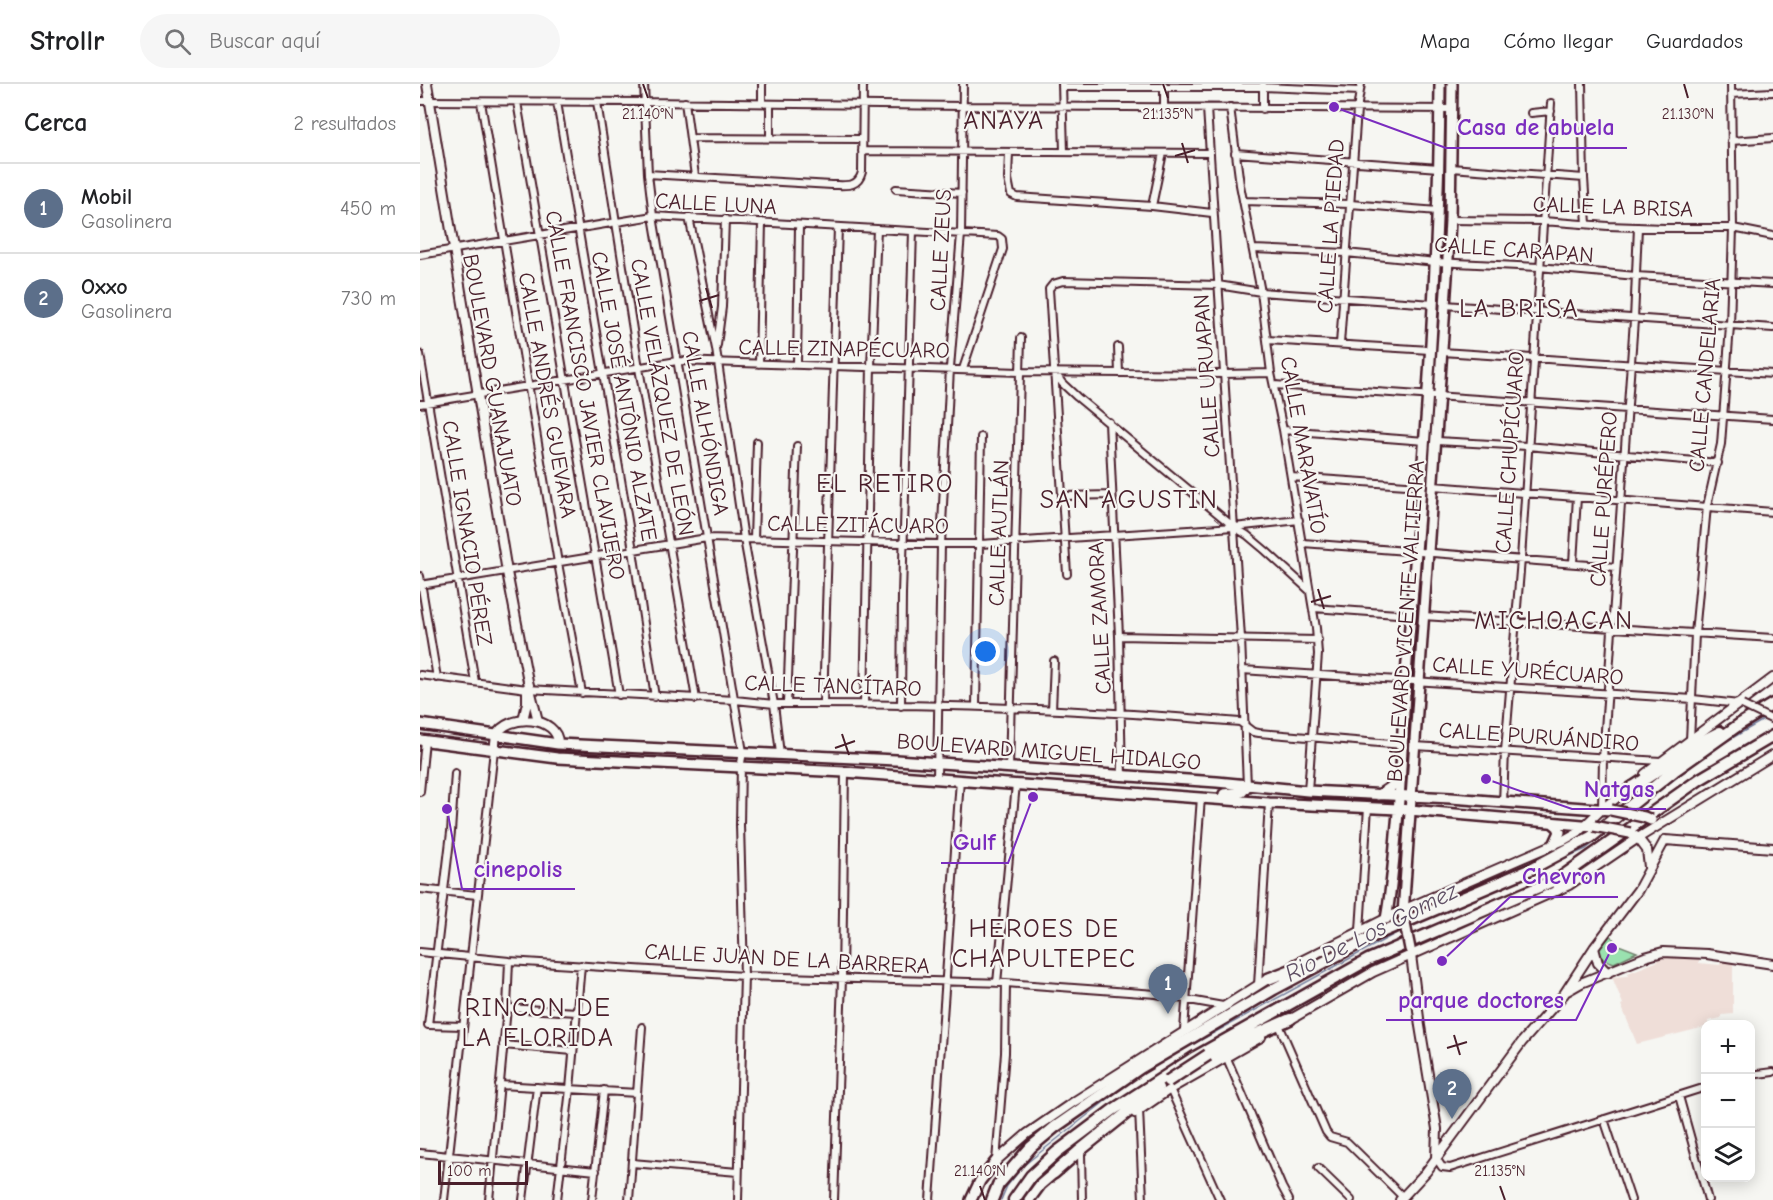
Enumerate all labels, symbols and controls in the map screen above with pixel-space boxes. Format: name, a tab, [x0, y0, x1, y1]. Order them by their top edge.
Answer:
search box	[140, 14, 560, 68]
text: Strollr	[30, 25, 104, 57]
icon: search	[161, 25, 194, 58]
text: Buscar aquí	[209, 28, 320, 54]
text: Mapa	[1420, 29, 1470, 53]
text: Cómo llegar	[1503, 29, 1613, 53]
text: Guardados	[1646, 29, 1743, 53]
text: 21.140°N	[622, 105, 674, 123]
text: 21.135°N	[1142, 105, 1194, 123]
text: 21.130°N	[1662, 105, 1714, 123]
district label: ANAYA	[963, 106, 1045, 136]
callout: Casa de abuela	[1446, 106, 1627, 148]
text: Cerca	[24, 108, 88, 138]
text: 2 resultados	[294, 112, 396, 135]
text: Casa de abuela	[1457, 113, 1615, 141]
street label: CALLE LA PIEDAD	[1312, 138, 1350, 314]
text: Mobil	[81, 184, 132, 210]
street label: CALLE LUNA	[655, 188, 778, 220]
street label: CALLE ZEUS	[925, 188, 957, 312]
street label: CALLE LA BRISA	[1532, 191, 1694, 223]
text: 1	[40, 197, 47, 220]
text: 450 m	[340, 197, 396, 220]
street label: CALLE FRANCISCO JAVIER CLAVIJERO	[540, 208, 630, 582]
text: Gasolinera	[81, 210, 172, 233]
street label: CALLE CARAPAN	[1433, 231, 1595, 269]
street label: CALLE JOSÉ ANTÔNIO ALZATE	[586, 249, 662, 543]
street label: BOULEVARD GUANAJUATO	[457, 252, 527, 508]
street label: CALLE VELÁZQUEZ DE LEÓN	[625, 256, 699, 538]
street label: CALLE ANDRÉS GUEVARA	[513, 270, 581, 520]
text: Oxxo	[81, 274, 128, 300]
street label: CALLE CANDELARIA	[1684, 277, 1726, 473]
text: 2	[39, 287, 48, 310]
text: 730 m	[341, 287, 396, 310]
street label: CALLE URUAPAN	[1188, 293, 1226, 458]
district label: LA BRISA	[1459, 294, 1579, 324]
text: Gasolinera	[81, 300, 172, 323]
street label: CALLE ALHÓNDIGA	[676, 329, 734, 518]
street label: CALLE ZINAPÉCUARO	[738, 334, 950, 364]
street label: CALLE CHUPÍCUARO	[1490, 350, 1530, 554]
street label: CALLE MARAVATÍO	[1275, 354, 1331, 536]
street label: CALLE PURÉPERO	[1585, 411, 1623, 588]
street label: CALLE IGNACIO PÉREZ	[436, 419, 498, 648]
street label: CALLE AUTLÁN	[983, 459, 1015, 607]
street label: BOULEVARD VICENTE VALTIERRA	[1382, 459, 1430, 783]
district label: EL RETIRO	[816, 469, 954, 499]
district label: SAN AGUSTIN	[1040, 485, 1218, 515]
street label: CALLE ZITÁCUARO	[767, 510, 949, 540]
street label: CALLE ZAMORA	[1083, 541, 1117, 695]
district label: MICHOACAN	[1474, 606, 1634, 636]
your location	[971, 637, 1000, 666]
street label: CALLE YURÉCUARO	[1431, 651, 1624, 691]
street label: CALLE TANCÍTARO	[744, 670, 922, 702]
street label: CALLE PURUÁNDIRO	[1438, 717, 1640, 757]
street label: BOULEVARD MIGUEL HIDALGO	[896, 728, 1202, 776]
callout: Natgas	[1572, 767, 1666, 809]
text: Natgas	[1584, 775, 1654, 803]
callout: Gulf	[941, 821, 1008, 863]
text: Gulf	[953, 828, 997, 856]
callout: cinepolis	[462, 847, 575, 889]
text: cinepolis	[474, 855, 562, 883]
callout: Chevron	[1510, 855, 1618, 897]
text: Chevron	[1522, 862, 1606, 890]
water label: Rio De Los Gomez	[1280, 876, 1463, 988]
district label: HEROES DE CHAPULTEPEC	[952, 914, 1136, 974]
street label: CALLE JUAN DE LA BARRERA	[644, 939, 931, 979]
pin: 1	[1148, 964, 1188, 1014]
callout: parque doctores	[1386, 978, 1576, 1020]
text: parque doctores	[1398, 986, 1564, 1014]
district label: RINCON DE LA FLORIDA	[462, 993, 614, 1053]
map controls	[1701, 1020, 1755, 1182]
button: +	[1701, 1020, 1755, 1074]
pin: 2	[1432, 1070, 1472, 1119]
button: −	[1701, 1074, 1755, 1128]
button: layers	[1701, 1128, 1755, 1182]
scale bar	[438, 1158, 528, 1186]
text: 100 m	[447, 1162, 491, 1180]
text: 21.140°N	[954, 1162, 1006, 1180]
text: 21.135°N	[1474, 1162, 1526, 1180]

